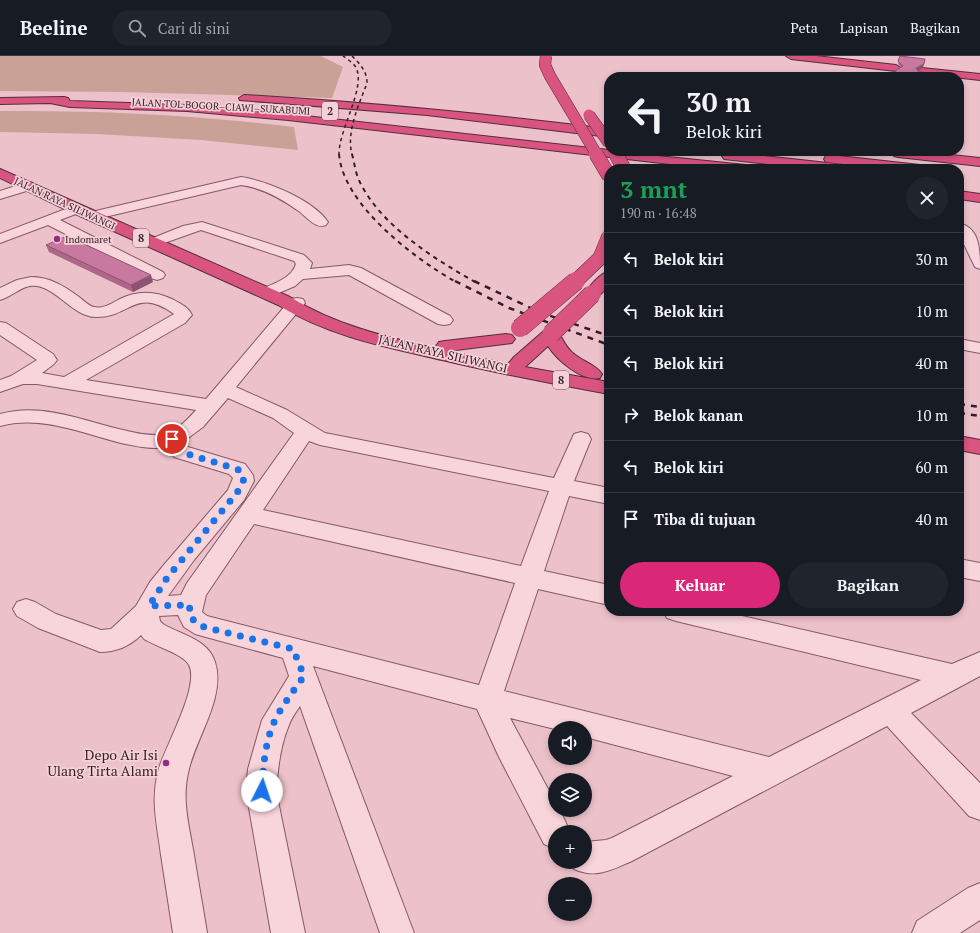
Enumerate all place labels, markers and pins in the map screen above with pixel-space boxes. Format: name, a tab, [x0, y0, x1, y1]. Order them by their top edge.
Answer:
place label: Indomaret	[65, 233, 112, 246]
marker: Indomaret	[52, 234, 62, 244]
pin	[155, 422, 189, 456]
place label: Depo Air Isi Ulang Tirta Alami	[47, 745, 158, 780]
marker: Depo Air Isi Ulang Tirta Alami	[161, 758, 171, 768]

